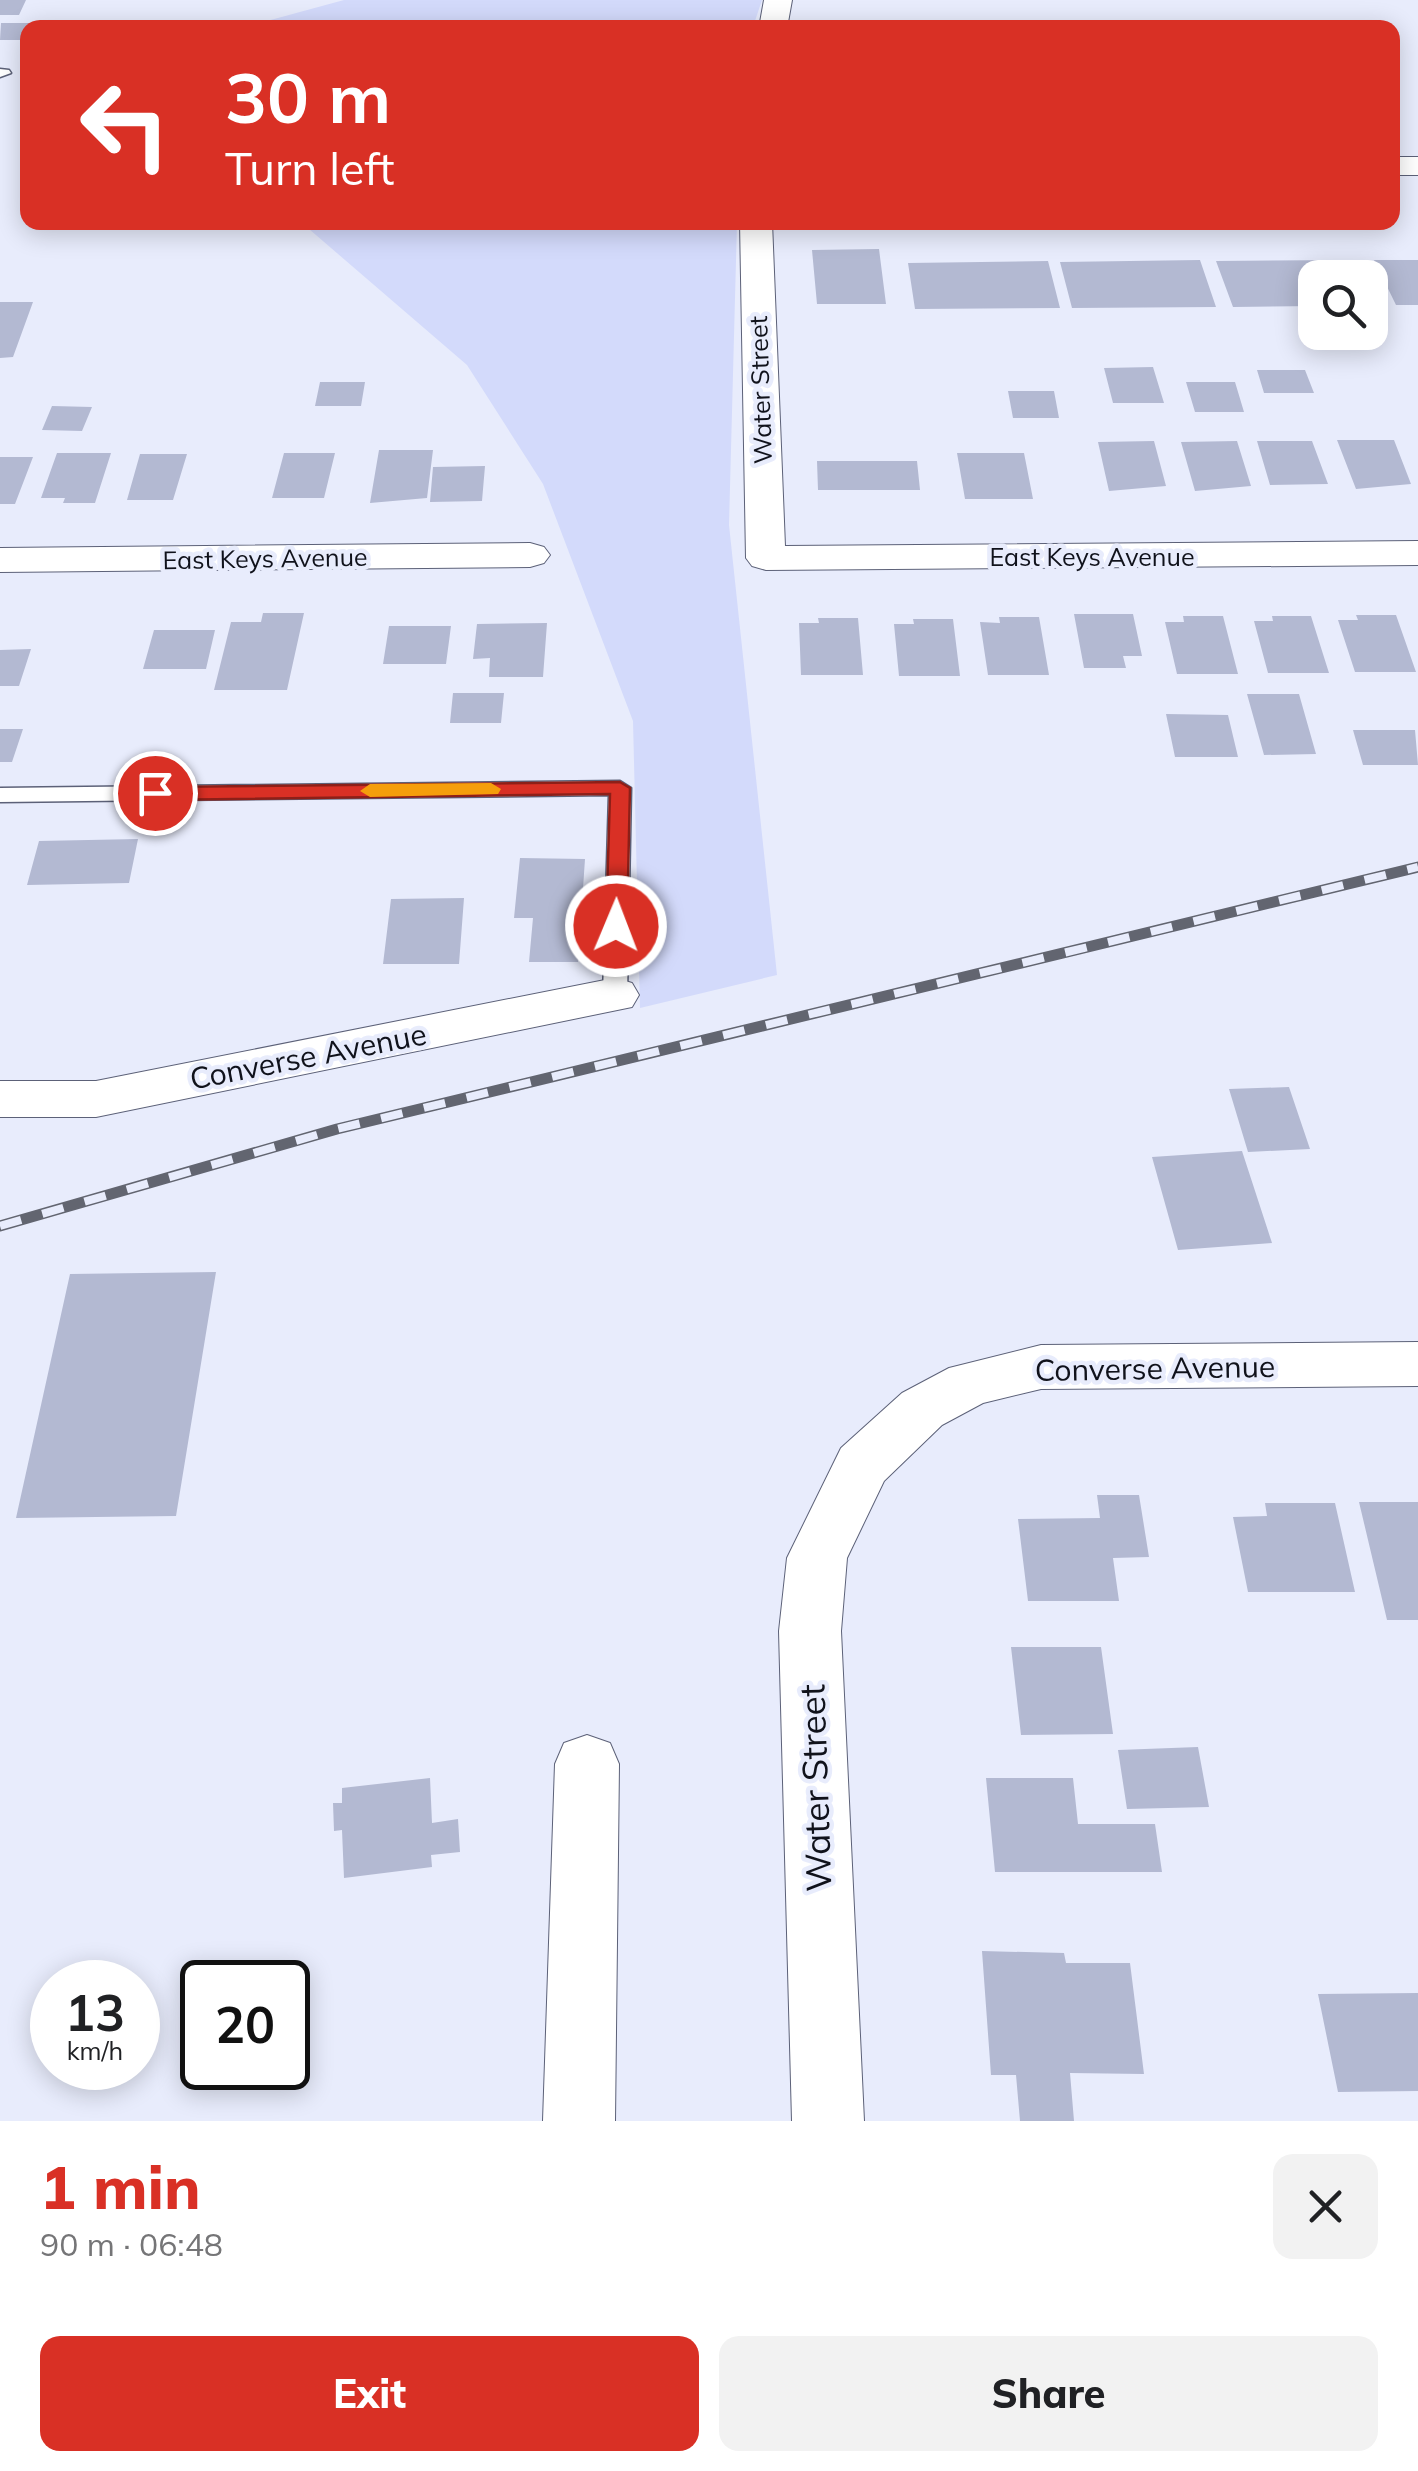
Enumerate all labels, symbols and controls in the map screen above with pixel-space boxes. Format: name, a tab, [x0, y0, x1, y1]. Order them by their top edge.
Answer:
text: 30 m	[225, 53, 391, 141]
icon: left	[60, 60, 190, 190]
text: Turn left	[225, 140, 394, 196]
map controls	[1298, 260, 1388, 350]
button: search	[1298, 260, 1388, 350]
street label: Water Street	[742, 315, 778, 465]
street label: East Keys Avenue	[162, 541, 368, 575]
street label: East Keys Avenue	[989, 541, 1195, 572]
pin	[113, 751, 198, 836]
icon: arrive	[128, 766, 183, 821]
position arrow	[564, 874, 668, 978]
street label: Converse Avenue	[186, 1014, 430, 1098]
street label: Converse Avenue	[1035, 1347, 1275, 1389]
street label: Water Street	[789, 1683, 841, 1893]
speed limit sign: 20	[180, 1960, 310, 2090]
text: 13	[65, 1981, 125, 2044]
text: km/h	[67, 2035, 123, 2066]
text: 1 min	[40, 2149, 201, 2224]
button: close	[1273, 2154, 1378, 2259]
text: 90 m · 06:48	[40, 2224, 223, 2264]
button: Exit	[40, 2336, 699, 2451]
button: Share	[719, 2336, 1378, 2451]

